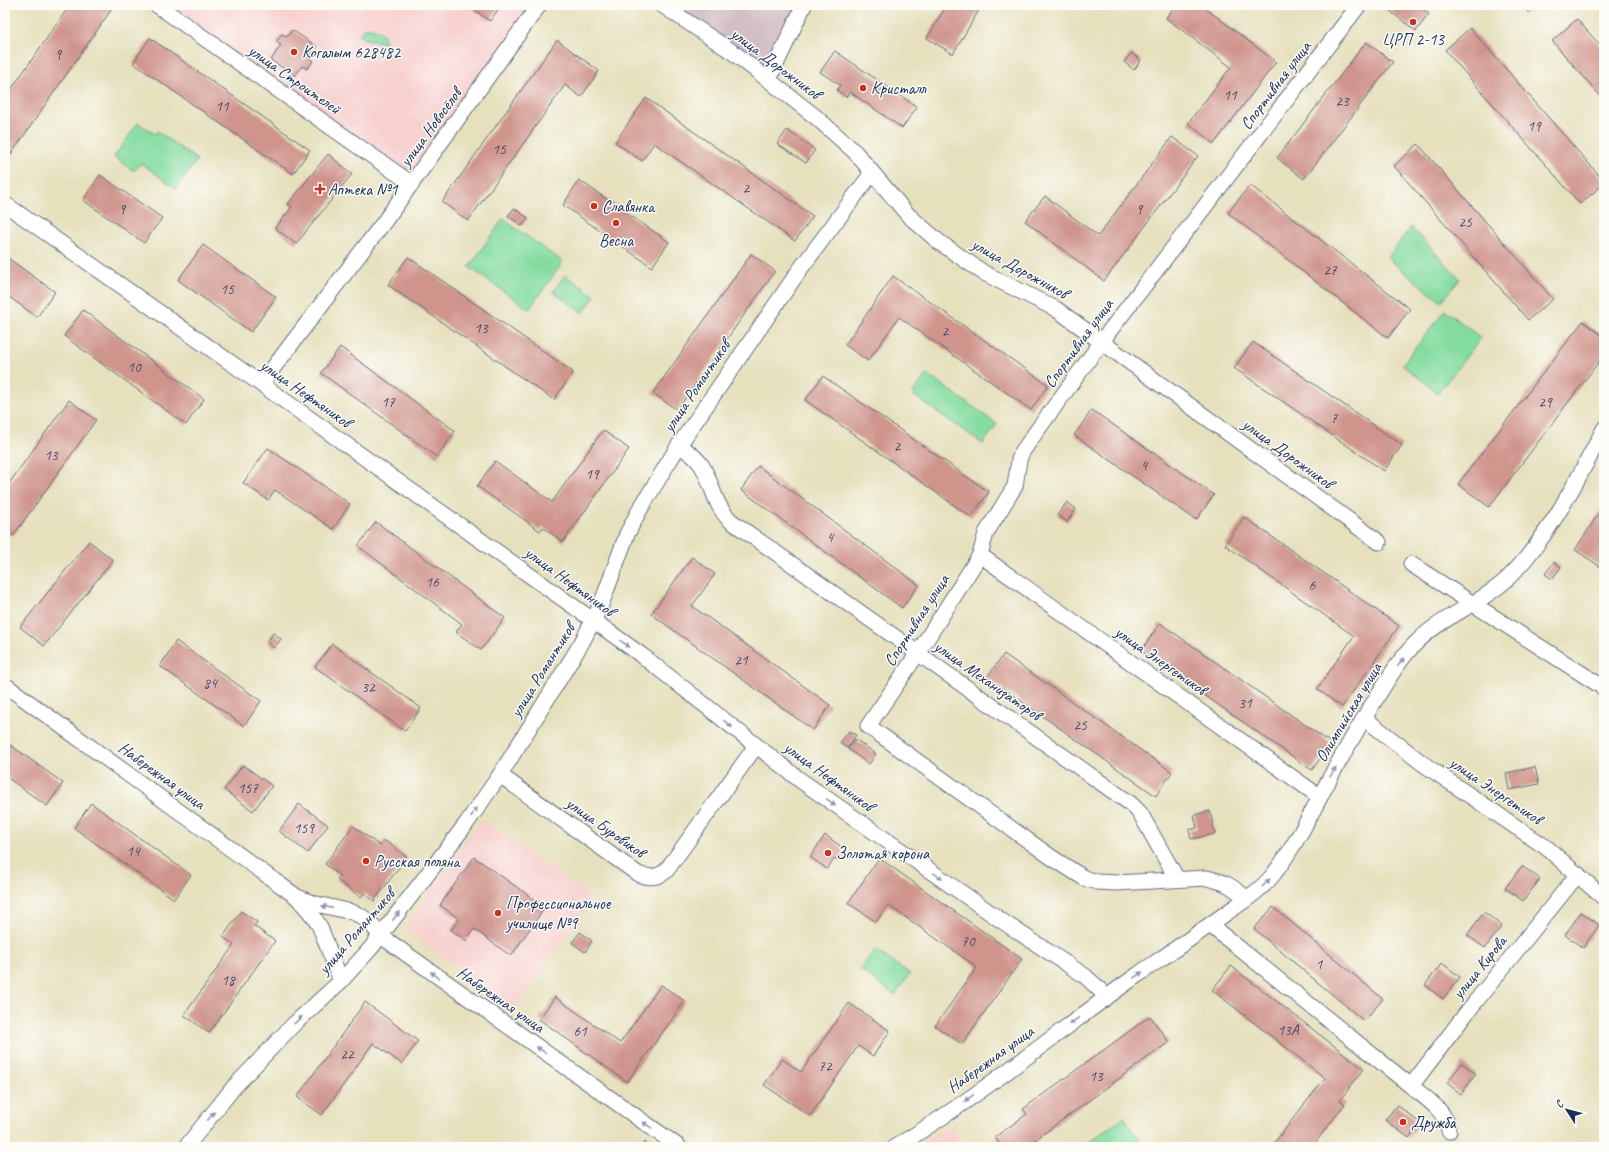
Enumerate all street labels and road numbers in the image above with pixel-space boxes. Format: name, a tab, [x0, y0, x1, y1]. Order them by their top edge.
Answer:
street label: улица Дорожников	[726, 22, 828, 106]
street label: Спортивная улица	[1235, 36, 1316, 134]
street label: улица Строителей	[244, 39, 346, 120]
street label: улица Новосёлов	[394, 81, 468, 171]
street label: улица Дорожников	[967, 233, 1075, 305]
street label: Спортивная улица	[1039, 293, 1119, 392]
street label: улица Романтиков	[657, 333, 737, 437]
street label: улица Нефтяников	[256, 354, 358, 435]
street label: улица Дорожников	[1238, 413, 1340, 496]
street label: улица Нефтяников	[520, 541, 622, 623]
street label: Спортивная улица	[879, 569, 955, 670]
street label: улица Романтиков	[505, 616, 582, 722]
street label: улица Энергетиков	[1110, 621, 1213, 701]
street label: улица Механизаторов	[929, 635, 1048, 728]
street label: Олимпийская улица	[1311, 658, 1387, 766]
street label: улица Нефтяников	[779, 736, 881, 818]
street label: Набережная улица	[114, 737, 210, 815]
street label: улица Энергетиков	[1445, 751, 1549, 831]
street label: улица Буровиков	[561, 792, 652, 864]
street label: улица Романтиков	[313, 881, 402, 979]
street label: улица Кирова	[1447, 930, 1512, 1004]
street label: Набережная улица	[453, 962, 549, 1038]
street label: Набережная улица	[943, 1020, 1039, 1098]

